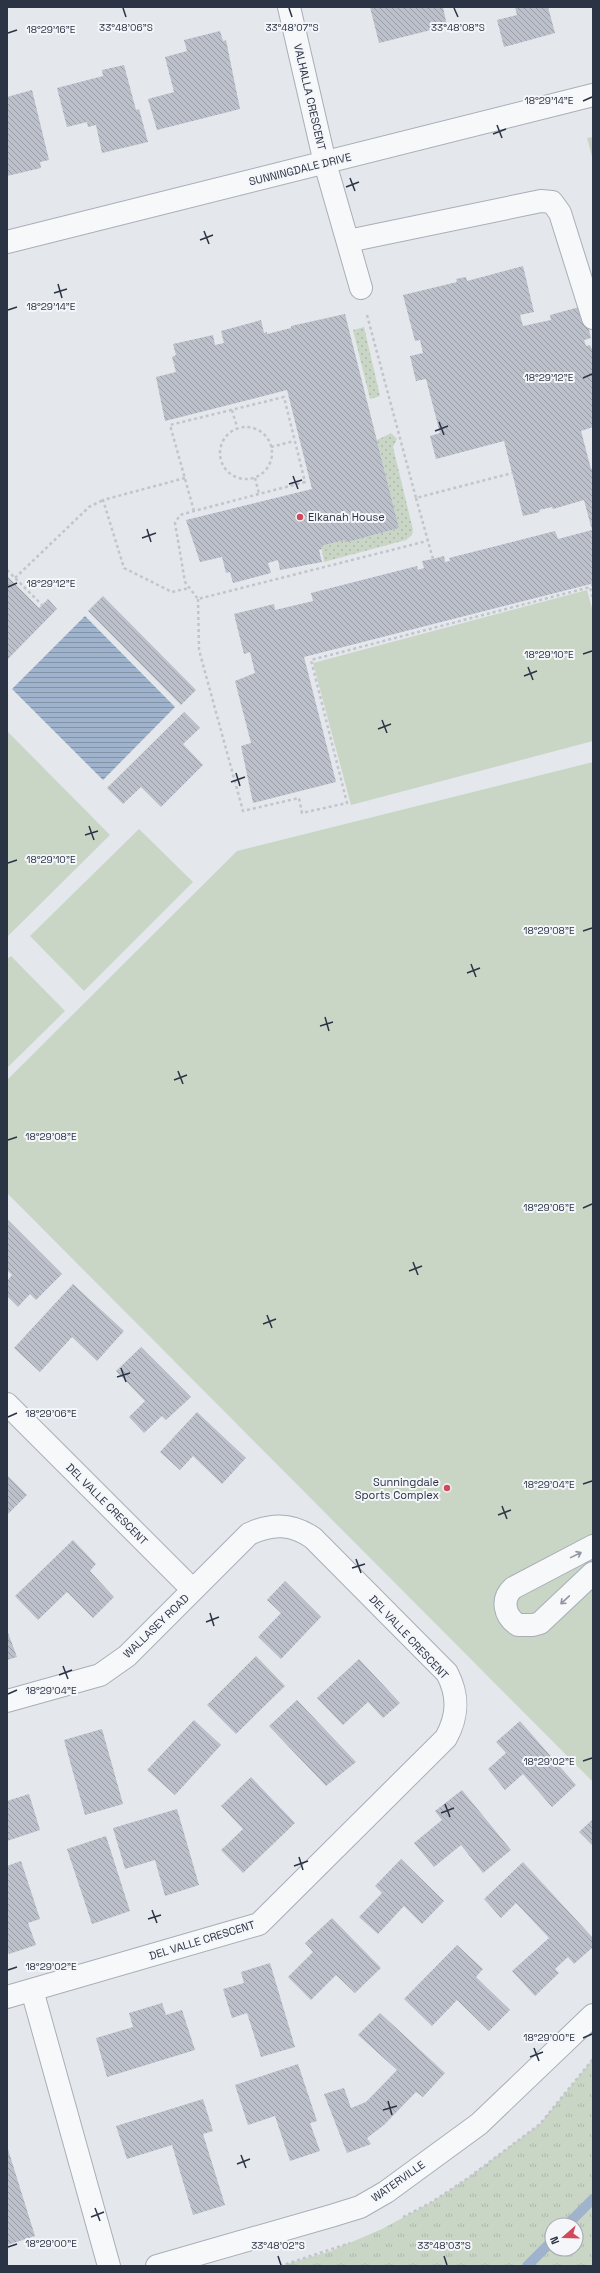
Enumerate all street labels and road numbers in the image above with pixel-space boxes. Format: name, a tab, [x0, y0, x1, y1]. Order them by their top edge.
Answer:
street label: VALHALLA CRESCENT	[291, 42, 329, 152]
street label: SUNNINGDALE DRIVE	[247, 150, 353, 188]
street label: DEL VALLE CRESCENT	[63, 1460, 151, 1548]
street label: WALLASEY ROAD	[120, 1591, 192, 1661]
street label: DEL VALLE CRESCENT	[366, 1592, 452, 1682]
street label: DEL VALLE CRESCENT	[147, 1917, 257, 1963]
street label: WATERVILLE	[368, 2157, 428, 2205]

